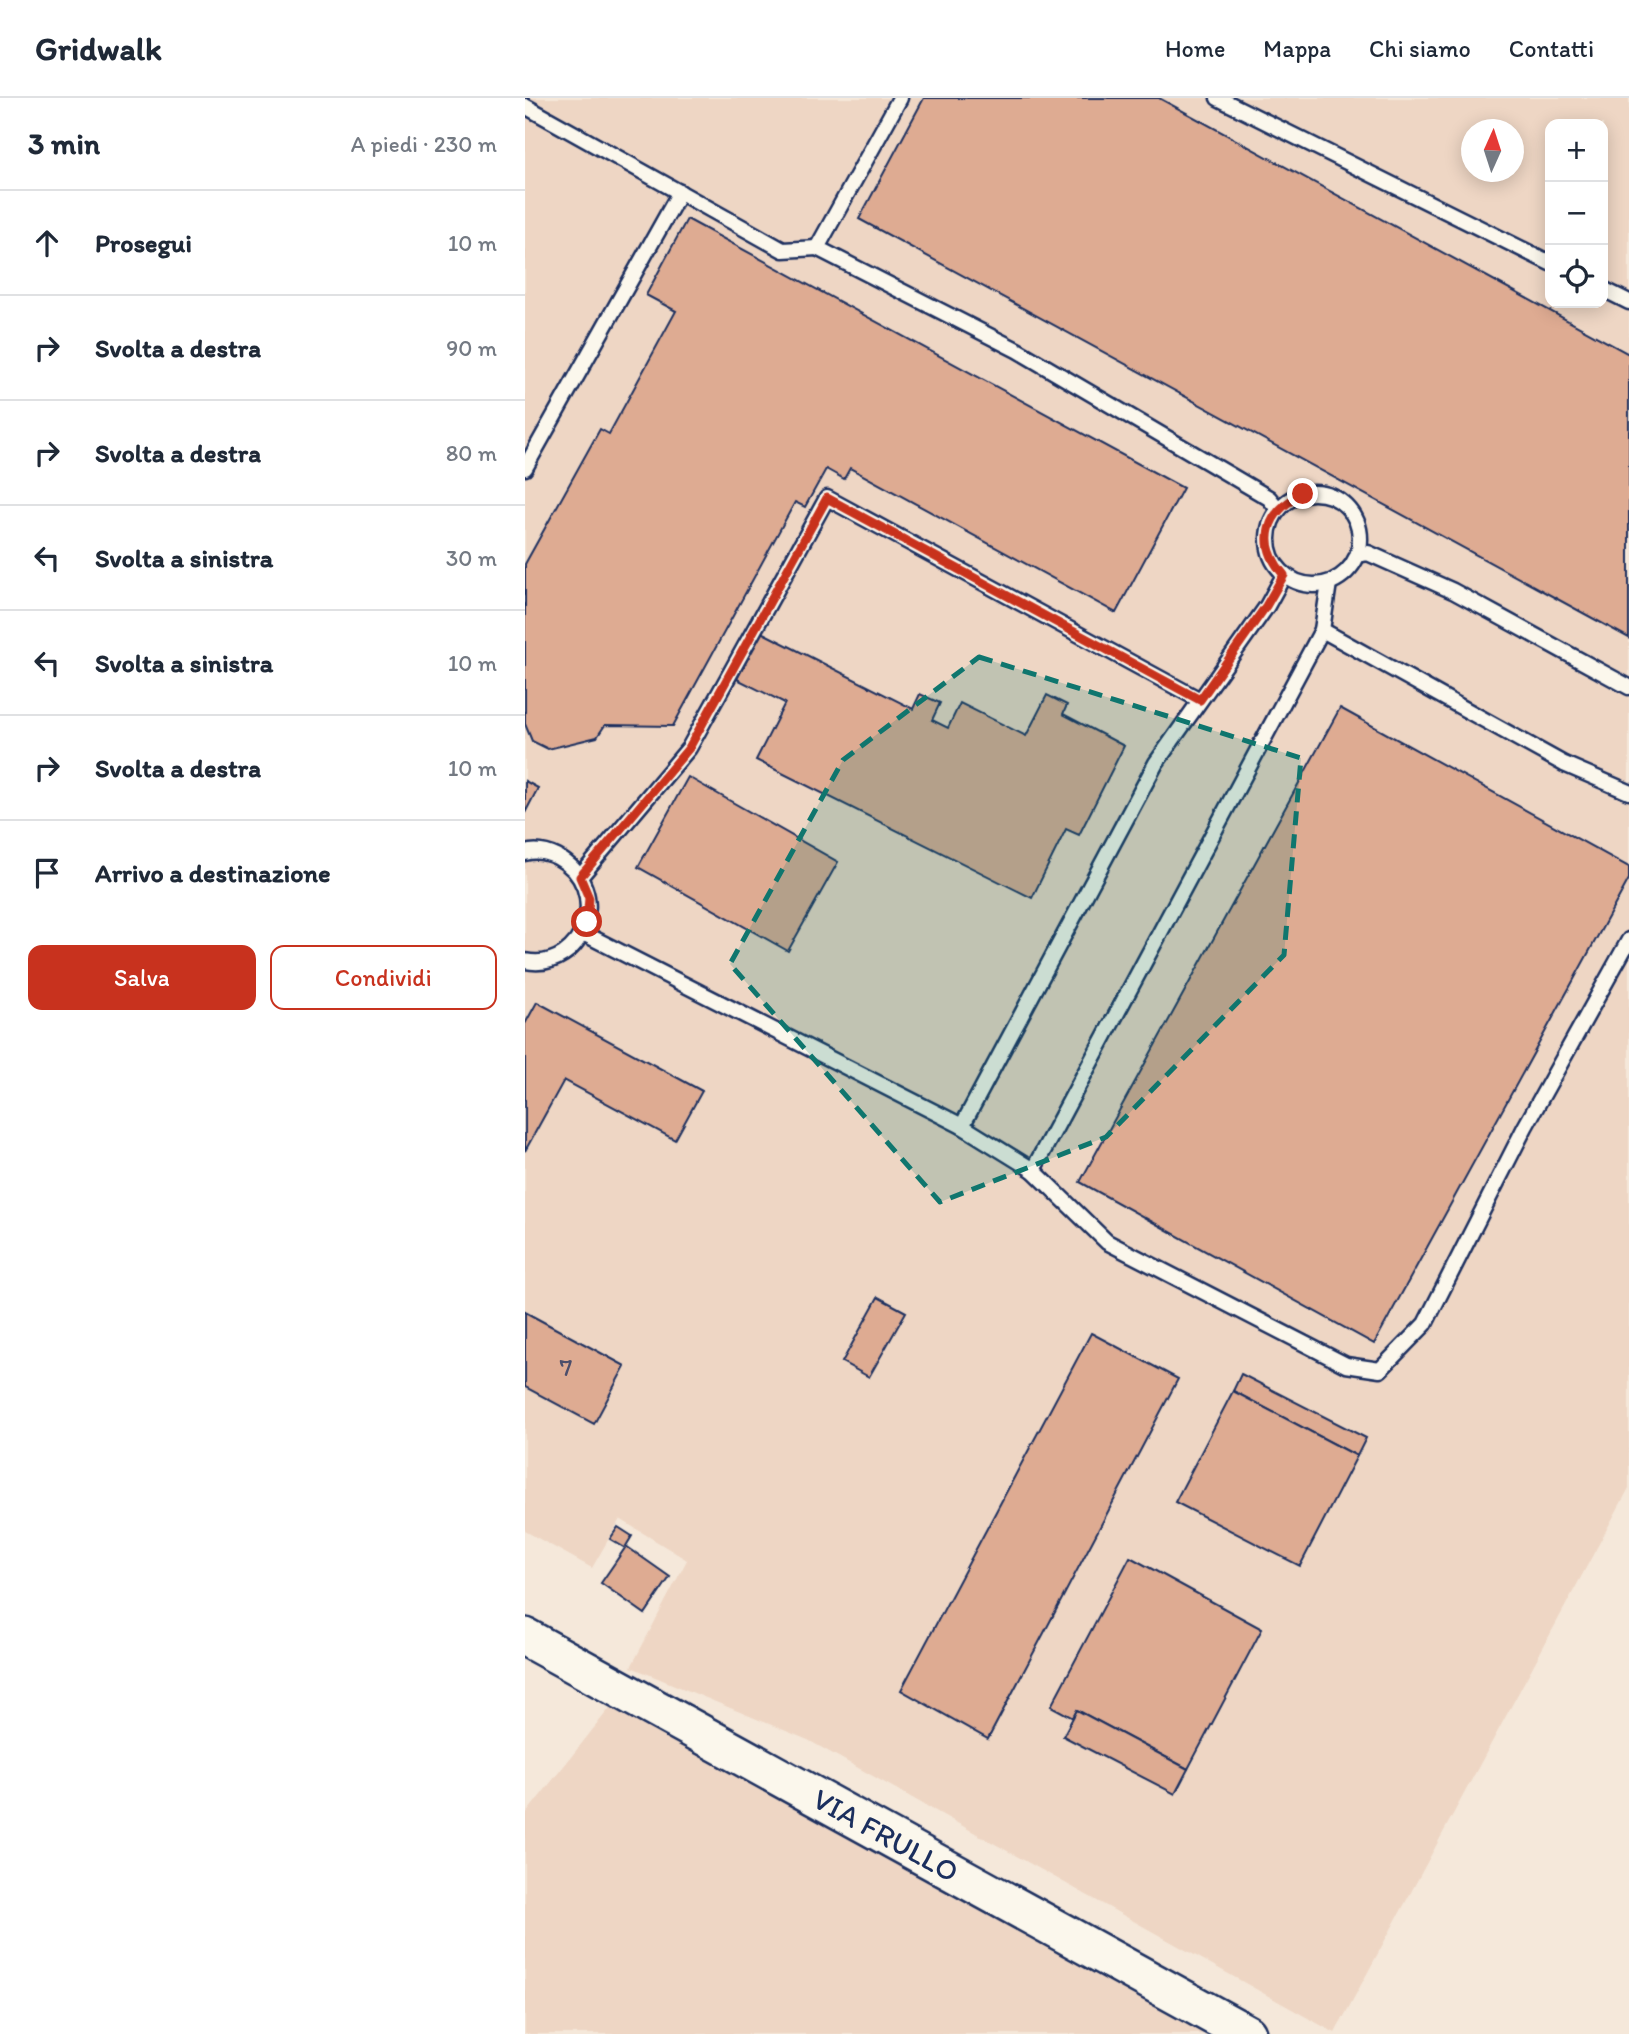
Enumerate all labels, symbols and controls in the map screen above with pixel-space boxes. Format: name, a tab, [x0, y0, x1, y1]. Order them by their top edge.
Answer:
text: Gridwalk	[35, 29, 162, 68]
text: Home	[1165, 34, 1225, 63]
text: Mappa	[1263, 34, 1331, 63]
text: Chi siamo	[1369, 34, 1471, 63]
text: Contatti	[1509, 34, 1594, 63]
north arrow	[1461, 119, 1524, 182]
map controls	[1545, 119, 1608, 308]
button: +	[1545, 119, 1608, 182]
text: 3 min	[28, 125, 100, 162]
text: A piedi · 230 m	[351, 130, 497, 158]
button: −	[1545, 182, 1608, 245]
icon: ahead	[28, 224, 66, 262]
text: Prosegui	[95, 227, 192, 259]
text: 10 m	[448, 229, 497, 257]
button: locate	[1545, 245, 1608, 308]
icon: right	[28, 329, 66, 367]
text: Svolta a destra	[95, 332, 261, 364]
text: 90 m	[446, 334, 497, 362]
icon: right	[28, 434, 66, 472]
text: Svolta a destra	[95, 437, 261, 469]
text: 80 m	[446, 439, 497, 467]
route end	[1287, 478, 1318, 509]
icon: left	[28, 539, 66, 577]
text: Svolta a sinistra	[95, 542, 273, 574]
text: 30 m	[446, 544, 497, 572]
icon: left	[28, 644, 66, 682]
text: Svolta a sinistra	[95, 647, 273, 679]
text: 10 m	[448, 649, 497, 677]
icon: right	[28, 749, 66, 787]
text: Svolta a destra	[95, 752, 261, 784]
text: 10 m	[448, 754, 497, 782]
icon: arrive	[28, 854, 66, 892]
text: Arrivo a destinazione	[95, 857, 331, 889]
route start	[571, 906, 602, 937]
button: Salva	[28, 945, 256, 1010]
button: Condividi	[270, 945, 497, 1010]
house number: 7	[560, 1351, 573, 1383]
street label: VIA FRULLO	[807, 1780, 965, 1890]

